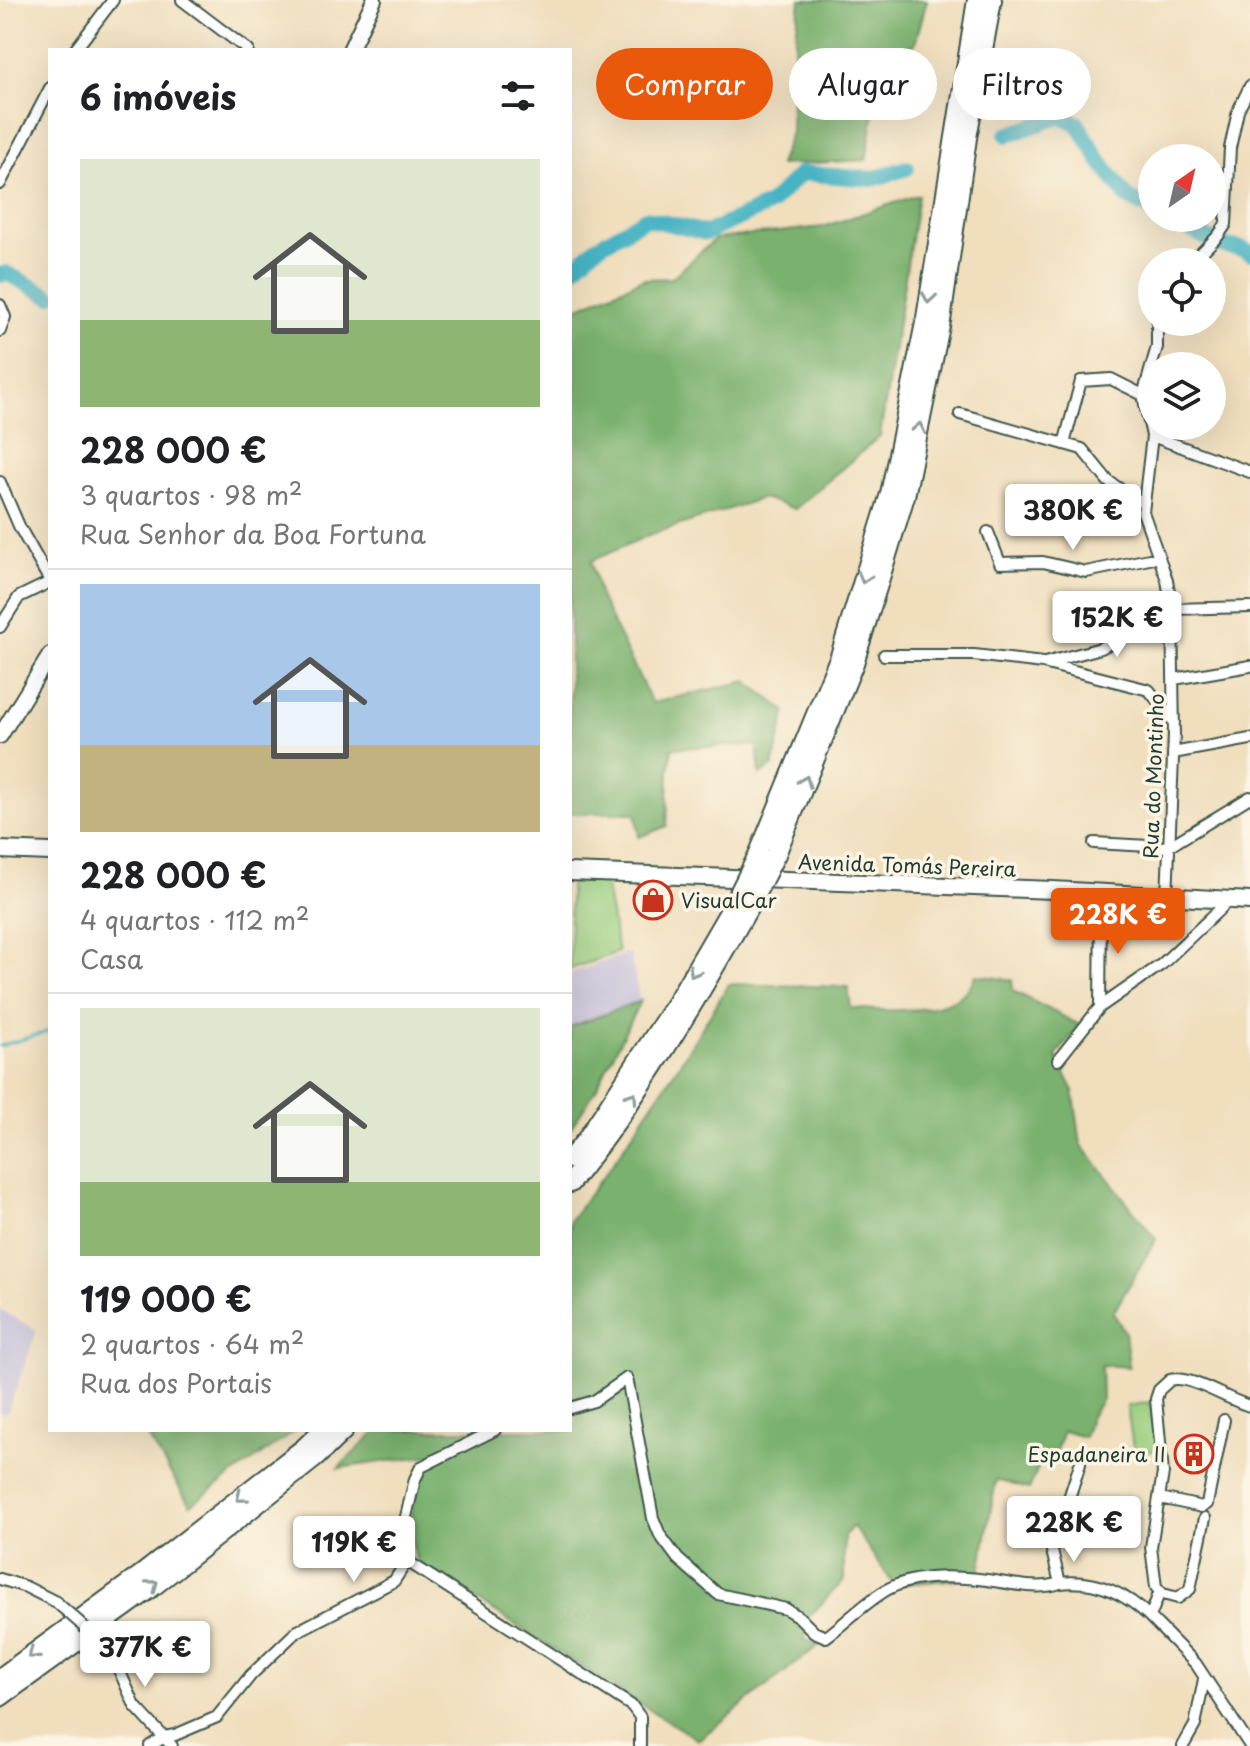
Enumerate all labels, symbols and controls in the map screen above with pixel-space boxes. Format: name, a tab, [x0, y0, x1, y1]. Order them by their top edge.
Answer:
chip: Comprar	[596, 48, 773, 120]
chip: Alugar	[789, 48, 937, 120]
chip: Filtros	[953, 48, 1091, 120]
text: 6 imóveis	[80, 70, 237, 122]
icon: filters	[496, 74, 540, 118]
north arrow	[1138, 144, 1226, 232]
map controls	[1138, 144, 1226, 440]
icon: home	[238, 211, 382, 355]
button: locate	[1138, 248, 1226, 336]
one-way arrow	[921, 291, 938, 305]
button: layers	[1138, 352, 1226, 440]
one-way arrow	[910, 422, 927, 435]
text: 228 000 €	[80, 423, 267, 475]
text: 3 quartos · 98 m²	[80, 475, 302, 514]
pin: 380K €	[1008, 484, 1138, 552]
text: 380K €	[1023, 490, 1123, 529]
text: Rua Senhor da Boa Fortuna	[80, 514, 426, 553]
one-way arrow	[857, 571, 873, 585]
pin: 152K €	[1052, 591, 1182, 659]
text: 152K €	[1070, 597, 1164, 636]
icon: home	[238, 636, 382, 780]
street label: Rua do Montinho	[1135, 693, 1171, 859]
one-way arrow	[796, 775, 812, 790]
street label: Avenida Tomás Pereira	[797, 846, 1017, 884]
text: 228 000 €	[80, 848, 267, 900]
shop icon: VisualCar	[632, 879, 674, 921]
place label: VisualCar	[681, 885, 777, 915]
pin: 228K €	[1053, 888, 1183, 956]
text: 228K €	[1069, 894, 1167, 933]
text: 4 quartos · 112 m²	[80, 900, 309, 939]
text: Casa	[80, 939, 143, 978]
one-way arrow	[688, 963, 704, 978]
icon: home	[238, 1060, 382, 1204]
one-way arrow	[622, 1092, 637, 1106]
text: 119 000 €	[80, 1272, 252, 1324]
text: 2 quartos · 64 m²	[80, 1324, 304, 1363]
text: Rua dos Portais	[80, 1363, 272, 1402]
building icon: Espadaneira II	[1173, 1433, 1215, 1475]
place label: Espadaneira II	[1028, 1439, 1166, 1469]
one-way arrow	[235, 1488, 250, 1502]
pin: 228K €	[1009, 1496, 1139, 1564]
text: 228K €	[1025, 1502, 1123, 1541]
pin: 119K €	[289, 1516, 419, 1584]
text: 119K €	[311, 1522, 397, 1561]
one-way arrow	[145, 1581, 159, 1595]
pin: 377K €	[80, 1621, 210, 1689]
text: 377K €	[98, 1627, 192, 1666]
one-way arrow	[28, 1644, 42, 1658]

